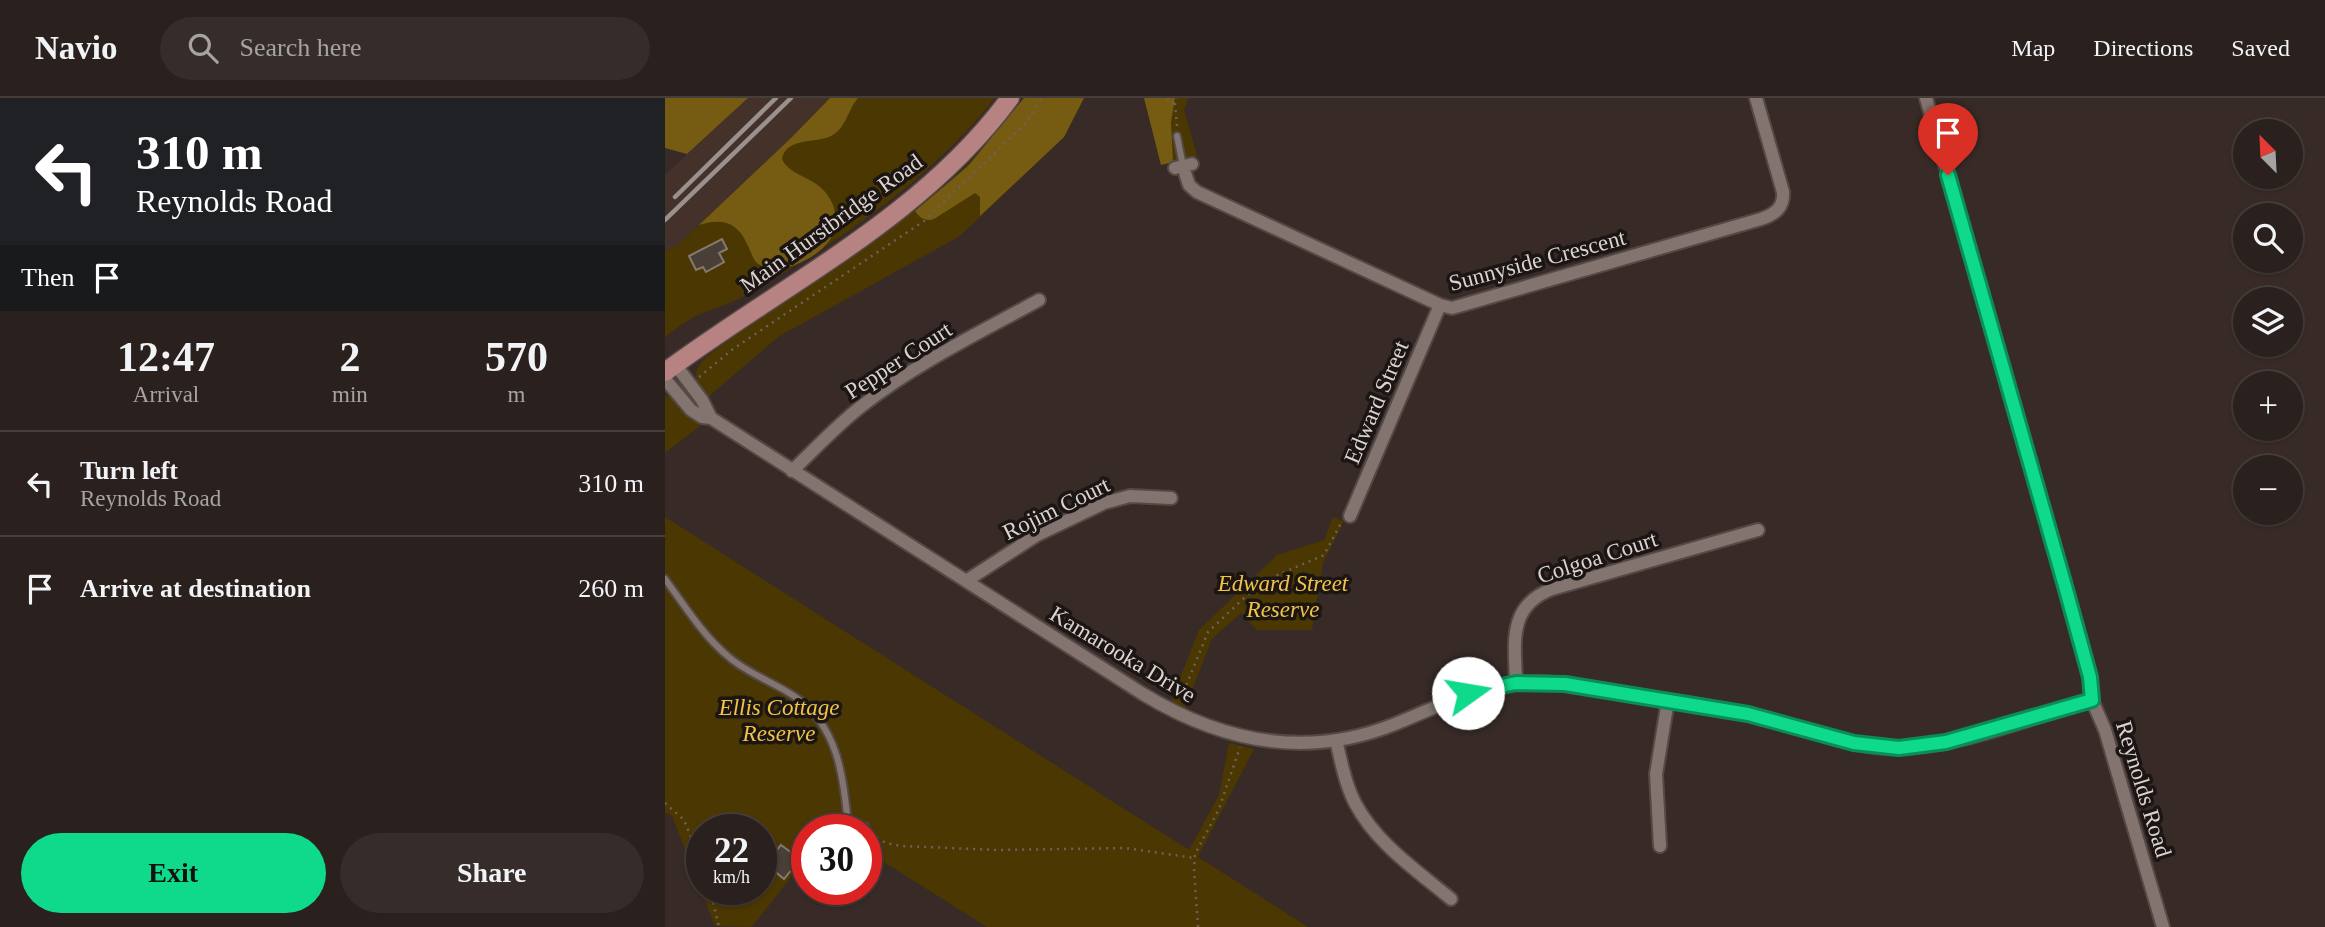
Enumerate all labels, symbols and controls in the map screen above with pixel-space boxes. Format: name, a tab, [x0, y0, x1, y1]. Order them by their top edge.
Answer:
search box	[160, 17, 650, 80]
icon: search	[184, 29, 222, 67]
text: Navio	[35, 30, 118, 66]
text: Search here	[240, 33, 361, 62]
text: Map	[2011, 35, 2055, 61]
text: Directions	[2093, 35, 2193, 61]
text: Saved	[2231, 35, 2290, 61]
pin	[1918, 103, 1978, 175]
icon: arrive	[1929, 114, 1967, 152]
north arrow	[2233, 119, 2303, 189]
map controls	[2233, 119, 2303, 525]
text: 310 m	[136, 125, 263, 180]
icon: left	[21, 126, 112, 217]
street label: Main Hurstbridge Road	[736, 149, 927, 298]
text: Reynolds Road	[136, 183, 332, 219]
button: search	[2233, 203, 2303, 273]
street label: Sunnyside Crescent	[1446, 225, 1629, 296]
icon: arrive	[88, 259, 126, 297]
text: Then	[21, 263, 74, 292]
button: layers	[2233, 287, 2303, 357]
street label: Pepper Court	[840, 316, 957, 404]
text: 12:47	[117, 334, 215, 380]
text: 2	[339, 334, 360, 380]
text: 570	[485, 334, 548, 380]
street label: Edward Street	[1339, 336, 1414, 467]
button: +	[2233, 371, 2303, 441]
text: Arrival	[133, 382, 199, 407]
text: min	[332, 382, 368, 407]
text: m	[507, 382, 525, 407]
button: −	[2233, 455, 2303, 525]
text: Turn left	[80, 456, 178, 485]
icon: left	[21, 465, 59, 503]
text: 310 m	[578, 469, 644, 498]
street label: Rojim Court	[999, 472, 1114, 545]
text: Reynolds Road	[80, 486, 221, 511]
street label: Colgoa Court	[1534, 526, 1661, 589]
icon: arrive	[21, 570, 59, 608]
park label: Edward Street Reserve	[1217, 571, 1349, 622]
text: Arrive at destination	[80, 574, 311, 603]
text: 260 m	[578, 574, 644, 603]
street label: Kamarooka Drive	[1045, 601, 1200, 708]
position arrow	[1431, 656, 1505, 730]
park label: Ellis Cottage Reserve	[718, 695, 839, 746]
street label: Reynolds Road	[2111, 718, 2176, 861]
speed limit sign: 30	[791, 814, 882, 905]
text: 22	[714, 831, 749, 870]
button: Exit	[21, 833, 326, 913]
button: Share	[340, 833, 644, 913]
text: km/h	[713, 867, 750, 887]

